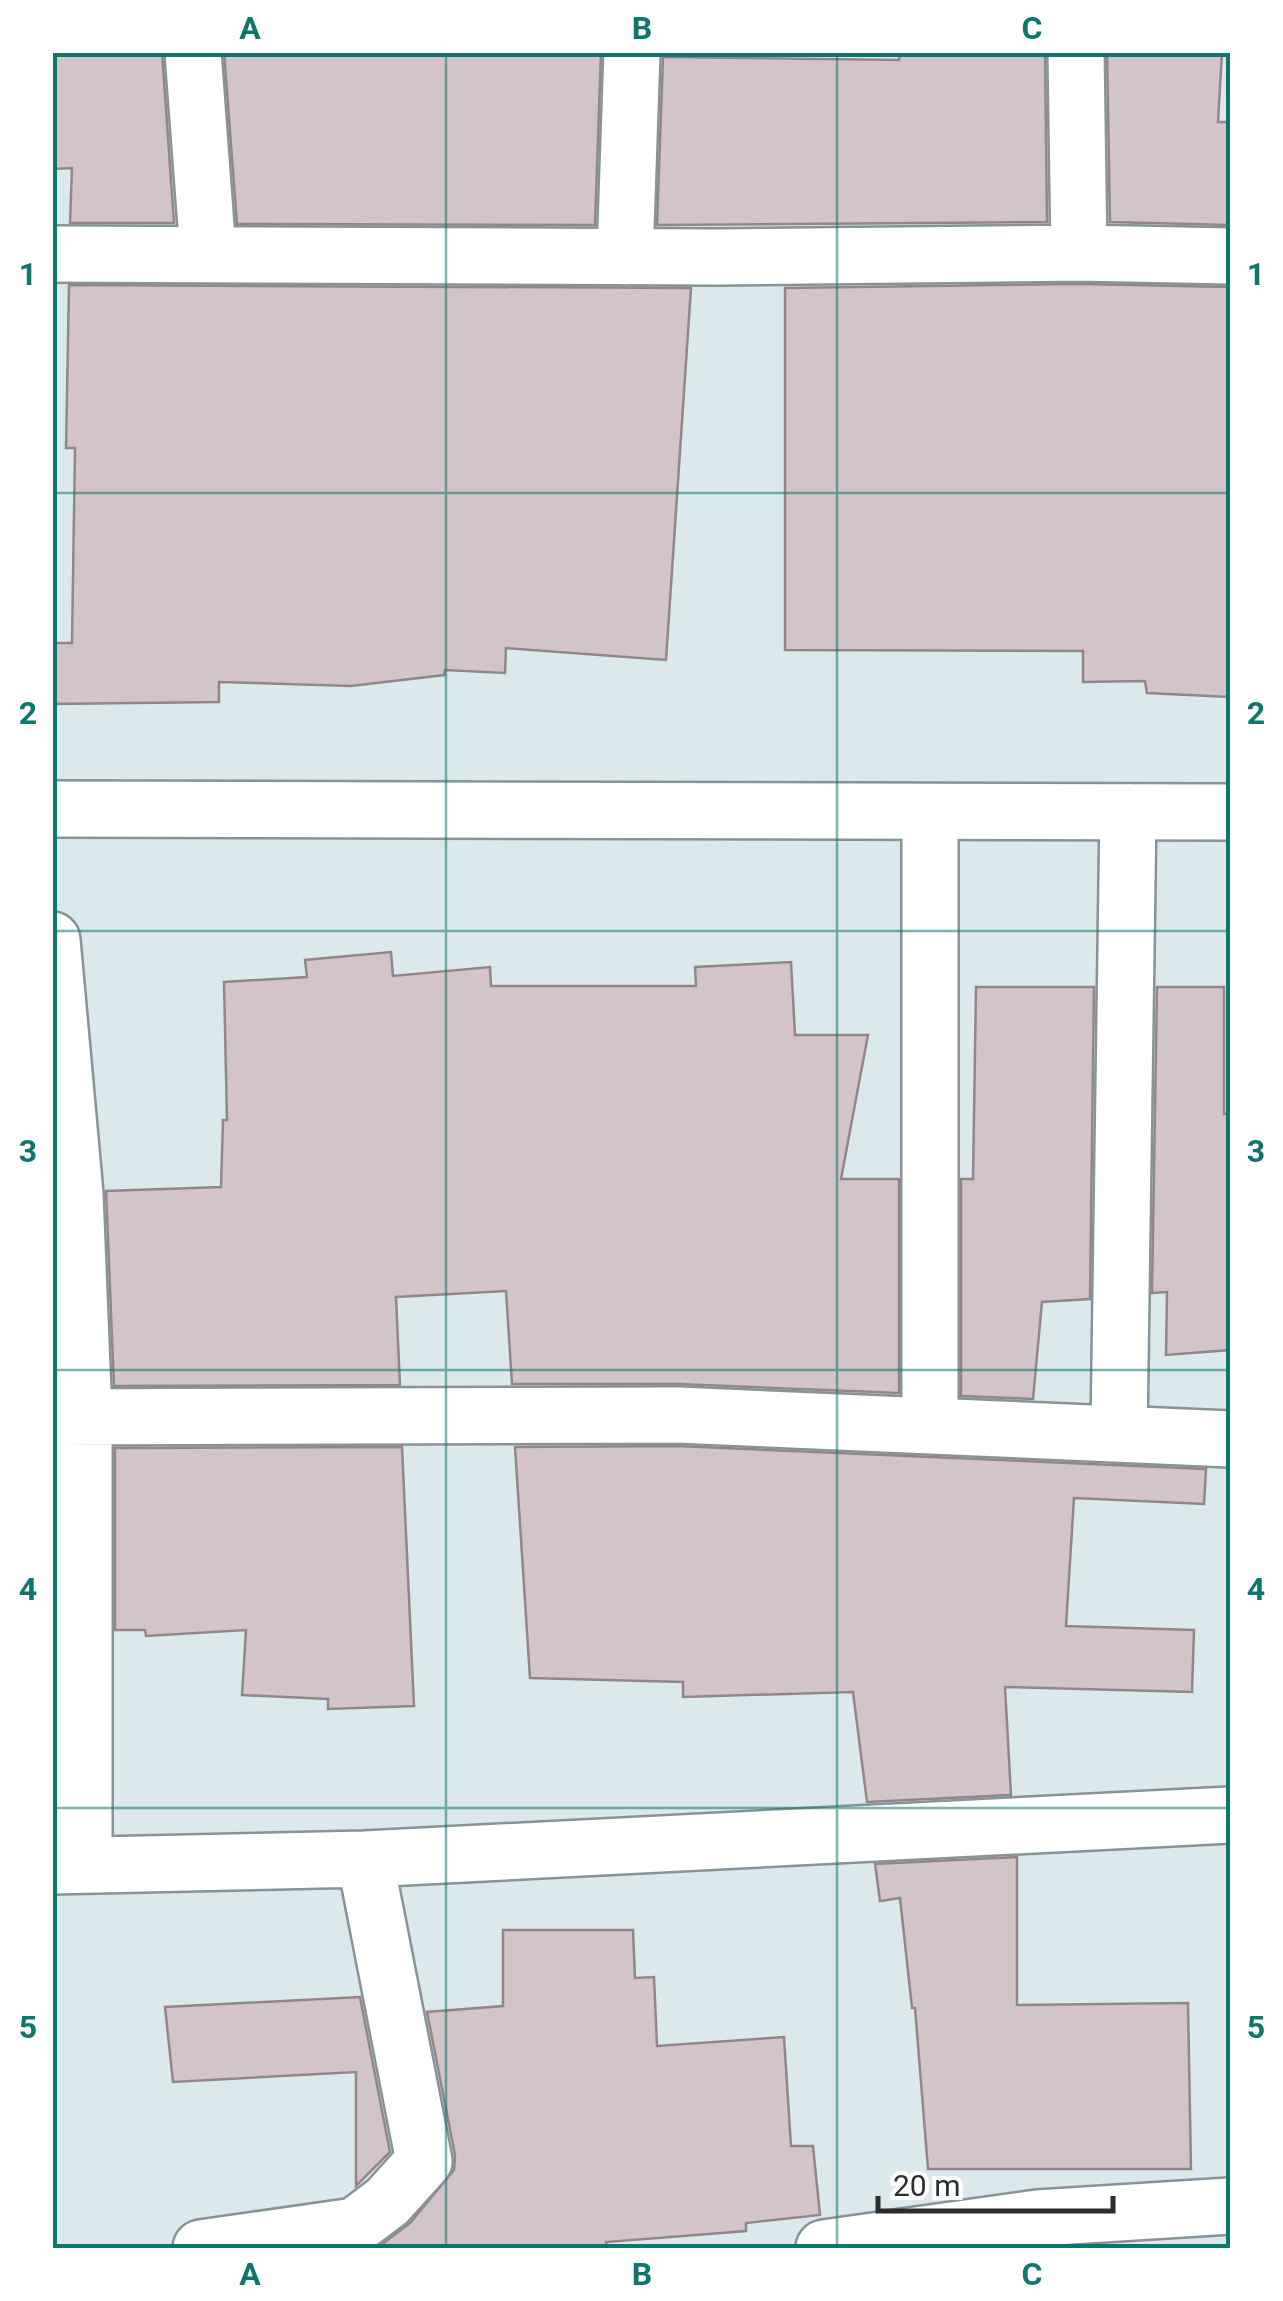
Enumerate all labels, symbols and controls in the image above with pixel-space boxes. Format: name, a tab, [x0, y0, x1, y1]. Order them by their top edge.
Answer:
text: A	[239, 9, 261, 47]
text: B	[632, 9, 652, 47]
text: C	[1022, 9, 1042, 47]
text: 1	[19, 255, 37, 293]
text: 1	[1247, 255, 1265, 293]
text: 2	[19, 694, 37, 732]
text: 2	[1247, 694, 1265, 732]
text: 3	[19, 1132, 37, 1170]
text: 3	[1247, 1132, 1265, 1170]
text: 4	[19, 1570, 37, 1608]
text: 4	[1247, 1570, 1265, 1608]
text: 5	[19, 2008, 37, 2046]
text: 5	[1247, 2008, 1265, 2046]
scale bar	[878, 2151, 1113, 2213]
text: 20 m	[893, 2168, 960, 2203]
text: A	[239, 2255, 261, 2293]
text: B	[632, 2255, 652, 2293]
text: C	[1022, 2255, 1042, 2293]

